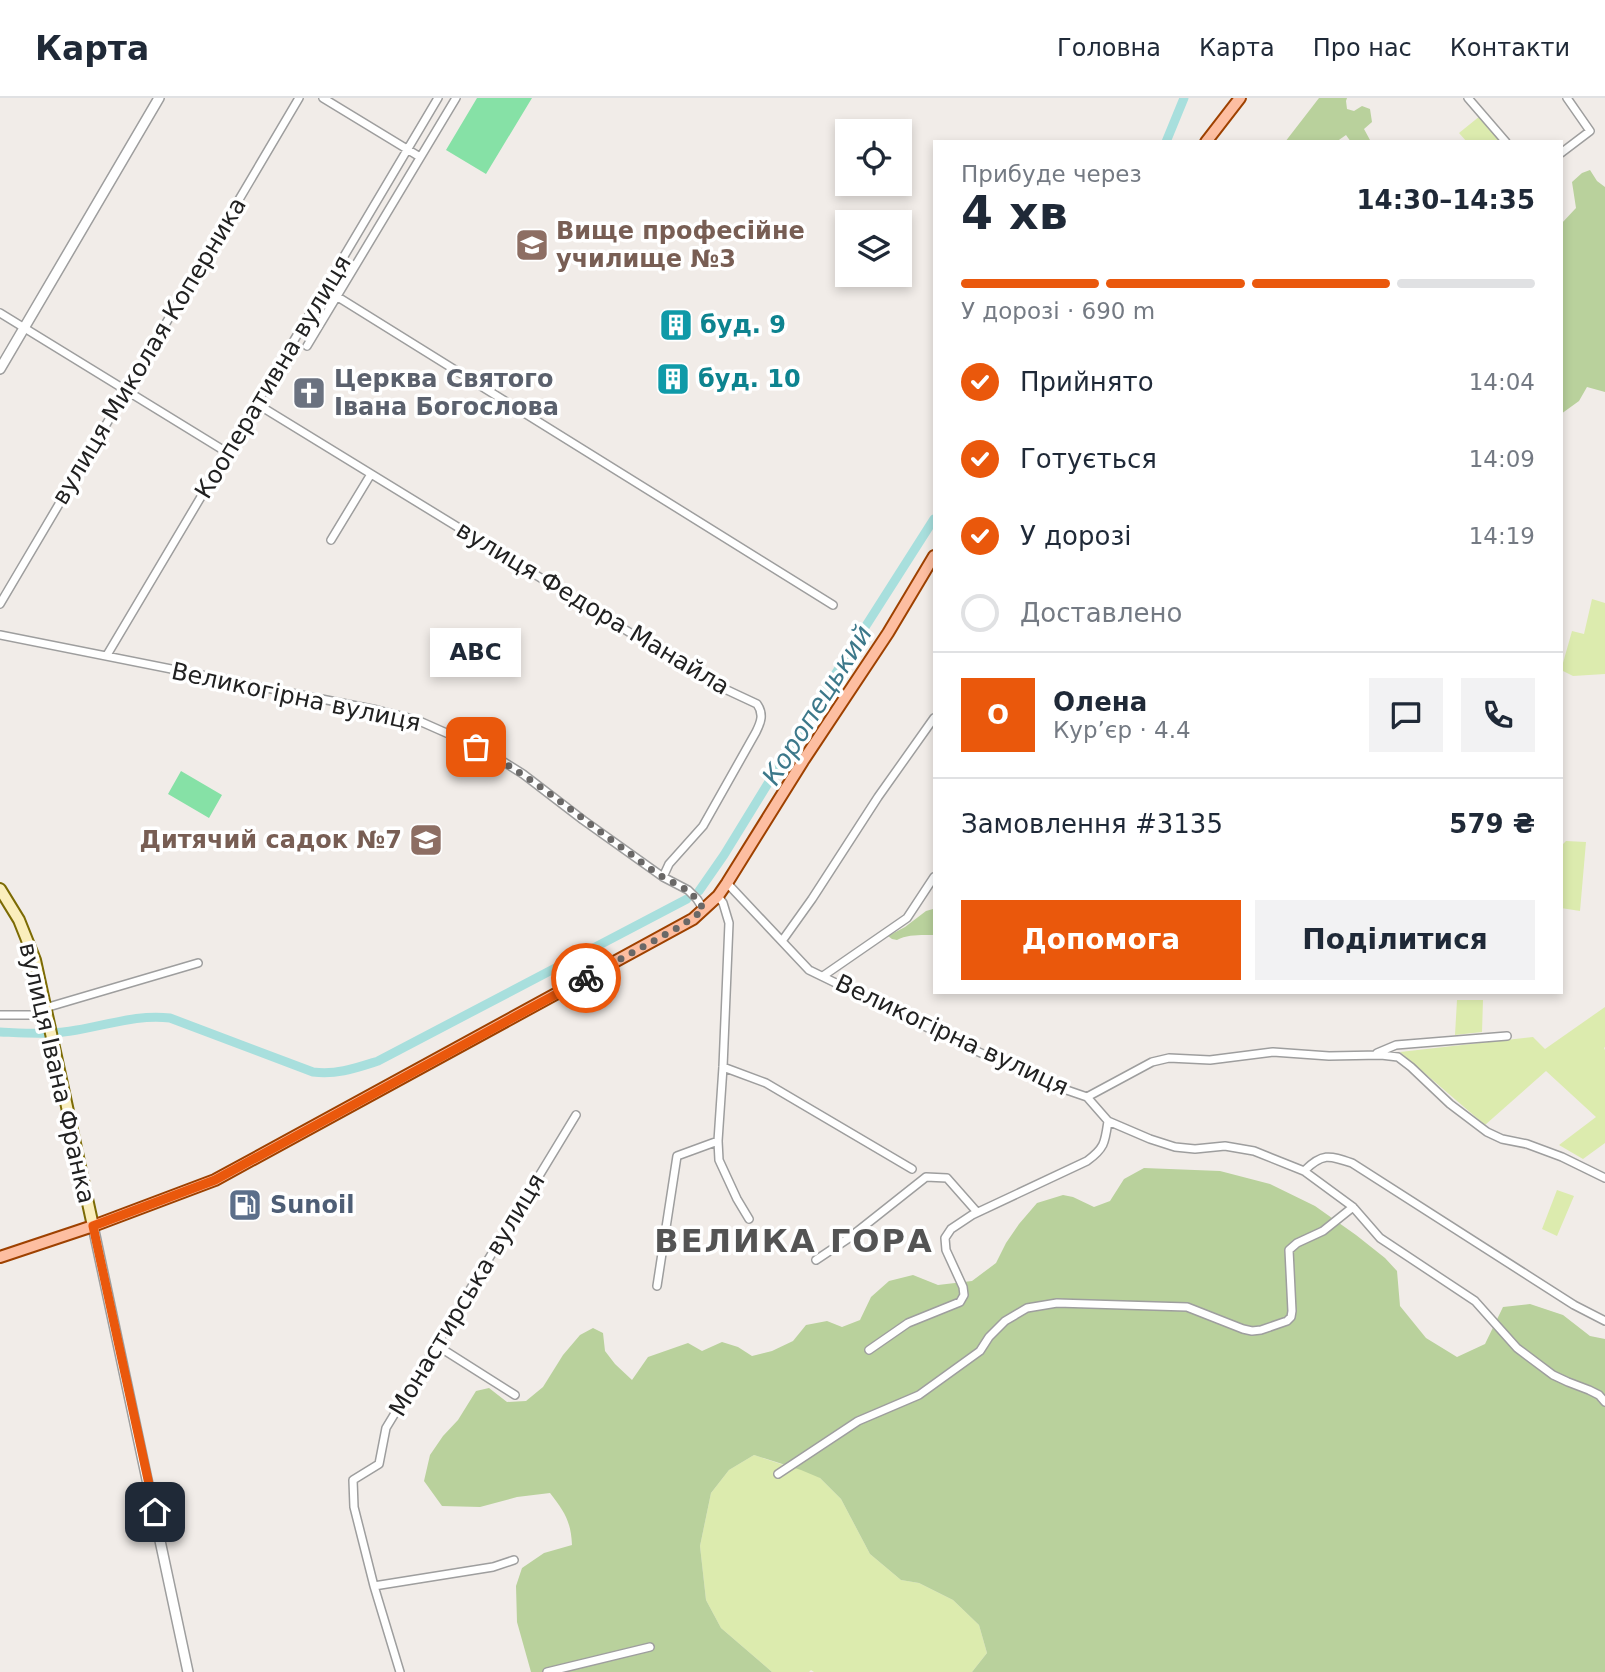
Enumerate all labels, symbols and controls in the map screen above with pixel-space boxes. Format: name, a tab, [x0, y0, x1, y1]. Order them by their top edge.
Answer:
text: Карта	[35, 29, 149, 68]
text: Головна	[1057, 34, 1161, 62]
text: Карта	[1199, 34, 1275, 62]
text: Про нас	[1313, 34, 1412, 62]
text: Контакти	[1450, 34, 1570, 62]
map controls	[835, 119, 912, 287]
button: locate	[835, 119, 912, 196]
text: Прибуде через	[961, 161, 1142, 187]
text: 14:30–14:35	[1356, 185, 1535, 215]
text: 4 хв	[961, 186, 1068, 240]
street label: вулиця Миколая Коперника	[46, 192, 252, 510]
button: layers	[835, 210, 912, 287]
place label: Вище професійне училище №3	[556, 217, 805, 273]
school or university icon: Вище професійне училище №3	[513, 226, 551, 264]
street label: Кооперативна вулиця	[189, 250, 357, 504]
text: У дорозі · 690 m	[961, 298, 1155, 324]
building icon: буд. 9	[657, 306, 695, 344]
place label: буд. 9	[700, 311, 786, 339]
building icon: буд. 10	[654, 360, 692, 398]
icon: check	[961, 363, 999, 401]
place label: Церква Святого Івана Богослова	[334, 365, 559, 421]
place label: буд. 10	[698, 365, 801, 393]
text: Прийнято	[1020, 367, 1154, 397]
text: 14:04	[1469, 369, 1535, 395]
church icon: Церква Святого Івана Богослова	[290, 374, 328, 412]
icon: check	[961, 440, 999, 478]
text: Готується	[1020, 444, 1157, 474]
text: 14:09	[1469, 446, 1535, 472]
street label: вулиця Федора Манайла	[451, 515, 735, 701]
icon: check	[961, 517, 999, 555]
text: У дорозі	[1020, 521, 1131, 551]
text: 14:19	[1469, 523, 1535, 549]
text: Доставлено	[1020, 598, 1182, 628]
water label: Коропецький	[756, 620, 878, 790]
callout: АВС	[430, 628, 522, 677]
text: АВС	[449, 639, 502, 665]
street label: Великогірна вулиця	[169, 657, 423, 737]
button: chat	[1369, 678, 1443, 752]
button: phone	[1461, 678, 1535, 752]
text: Олена	[1053, 687, 1147, 717]
text: О	[987, 700, 1009, 730]
pin	[446, 717, 506, 777]
text: Кур’єр · 4.4	[1053, 717, 1191, 743]
icon: bag	[457, 728, 495, 766]
text: Замовлення #3135	[961, 809, 1223, 839]
text: 579 ₴	[1449, 809, 1535, 839]
school or university icon: Дитячий садок №7	[407, 821, 445, 859]
place label: Дитячий садок №7	[140, 826, 402, 854]
button: Допомога	[961, 900, 1241, 980]
button: Поділитися	[1255, 900, 1535, 980]
street label: вулиця Івана Франка	[13, 940, 101, 1206]
courier	[551, 943, 621, 1013]
icon: bike	[567, 959, 605, 997]
street label: Великогірна вулиця	[831, 969, 1073, 1101]
street label: Монастирська вулиця	[383, 1169, 551, 1421]
fuel station icon: Sunoil	[226, 1186, 264, 1224]
place label: Sunoil	[270, 1191, 354, 1219]
district label: ВЕЛИКА ГОРА	[654, 1222, 934, 1260]
pin	[125, 1482, 185, 1542]
icon: home	[136, 1493, 174, 1531]

